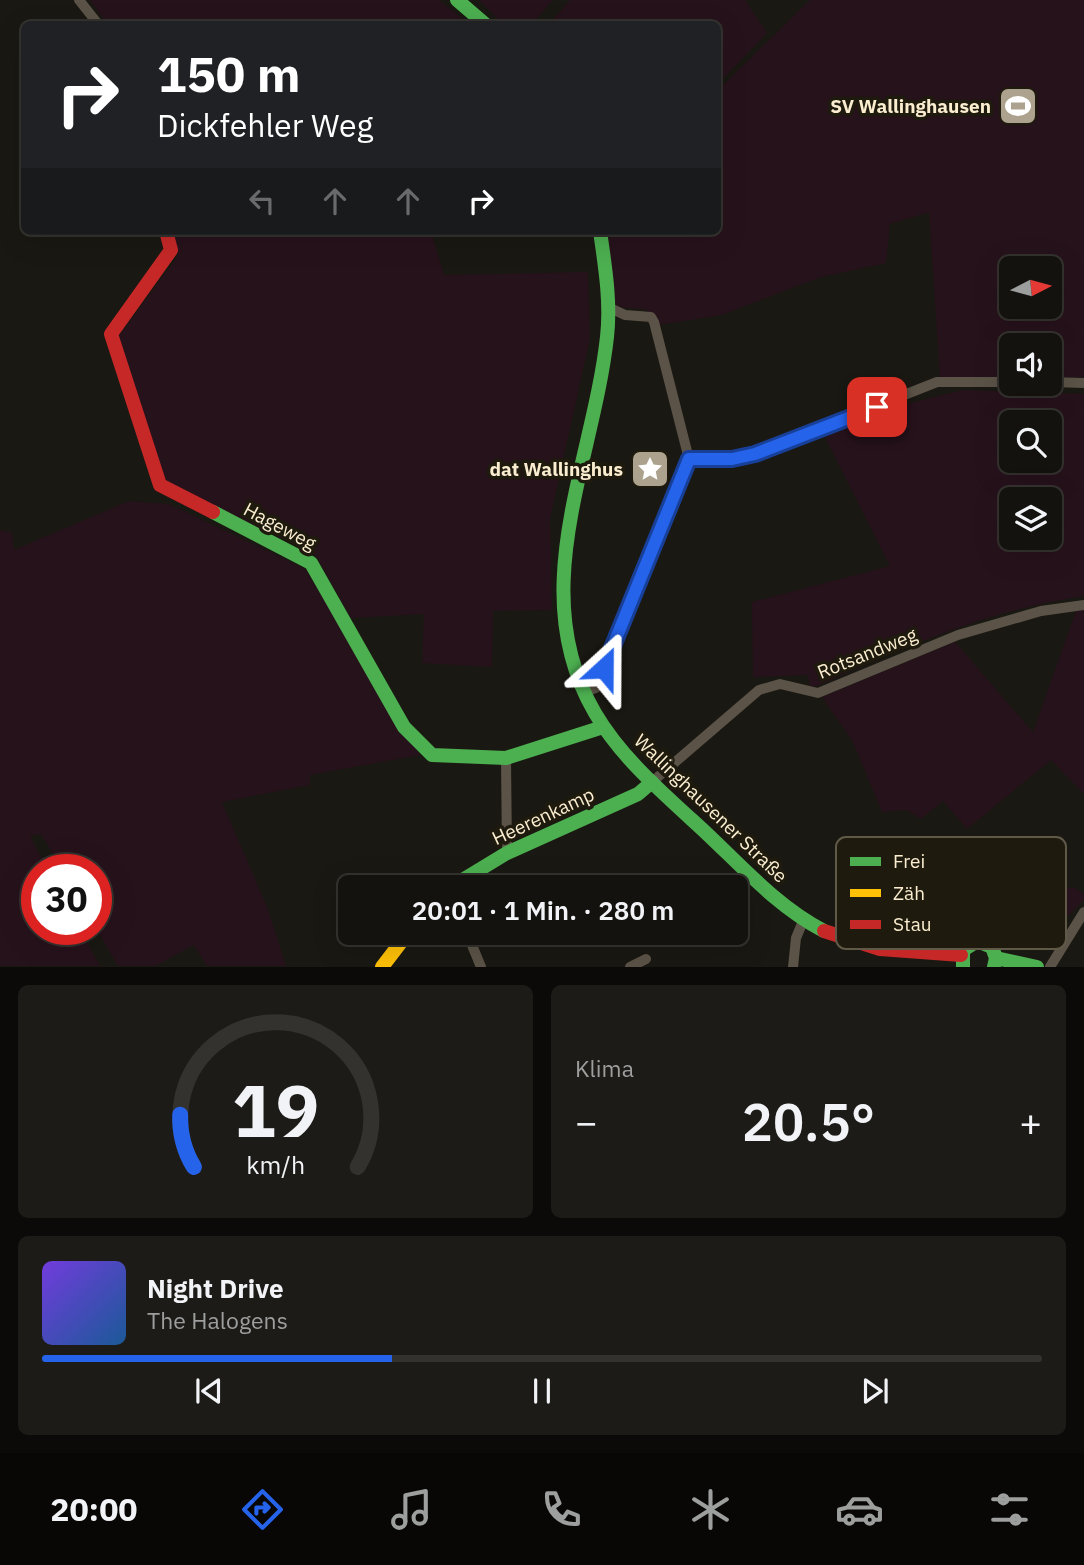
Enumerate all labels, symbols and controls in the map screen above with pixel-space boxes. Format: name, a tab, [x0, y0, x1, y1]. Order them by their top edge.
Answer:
text: 150 m	[157, 42, 301, 105]
icon: right	[42, 49, 133, 140]
sports icon: SV Wallinghausen	[997, 85, 1039, 127]
place label: SV Wallinghausen	[830, 94, 991, 118]
text: Dickfehler Weg	[157, 104, 373, 146]
icon: left	[243, 182, 281, 220]
icon: ahead	[316, 182, 354, 220]
icon: ahead	[389, 182, 427, 220]
icon: right	[462, 182, 500, 220]
north arrow	[999, 256, 1062, 318]
map controls	[999, 256, 1062, 550]
button: sound	[999, 333, 1062, 396]
pin	[847, 377, 907, 437]
icon: arrive	[858, 388, 896, 426]
button: search	[999, 410, 1062, 473]
place icon: dat Wallinghus	[629, 448, 671, 490]
place label: dat Wallinghus	[489, 457, 623, 481]
button: layers	[999, 487, 1062, 550]
street label: Hageweg	[240, 497, 320, 555]
street label: Rotsandweg	[814, 622, 920, 684]
position arrow	[567, 631, 641, 705]
street label: Wallinghausener Straße	[629, 728, 793, 888]
street label: Heerenkamp	[488, 782, 598, 850]
legend	[836, 837, 1066, 949]
text: Frei	[893, 849, 925, 873]
speed limit sign: 30	[21, 854, 112, 945]
text: Zäh	[893, 881, 925, 905]
text: 20:01 · 1 Min. · 280 m	[412, 893, 674, 927]
text: Stau	[893, 912, 932, 936]
text: Klima	[575, 1053, 634, 1083]
text: 19	[232, 1063, 319, 1158]
text: 20.5°	[742, 1088, 875, 1155]
text: −	[575, 1097, 598, 1146]
text: +	[1019, 1097, 1042, 1146]
text: km/h	[246, 1148, 305, 1181]
text: Night Drive	[147, 1271, 284, 1305]
text: The Halogens	[147, 1305, 288, 1335]
icon: previous	[190, 1372, 228, 1410]
icon: pause	[523, 1372, 561, 1410]
icon: next	[856, 1372, 894, 1410]
icon: directions	[238, 1485, 287, 1534]
icon: music	[387, 1485, 436, 1534]
icon: phone	[537, 1485, 586, 1534]
icon: climate	[686, 1485, 735, 1534]
icon: car	[835, 1485, 884, 1534]
icon: filters	[985, 1485, 1034, 1534]
text: 20:00	[50, 1488, 138, 1530]

